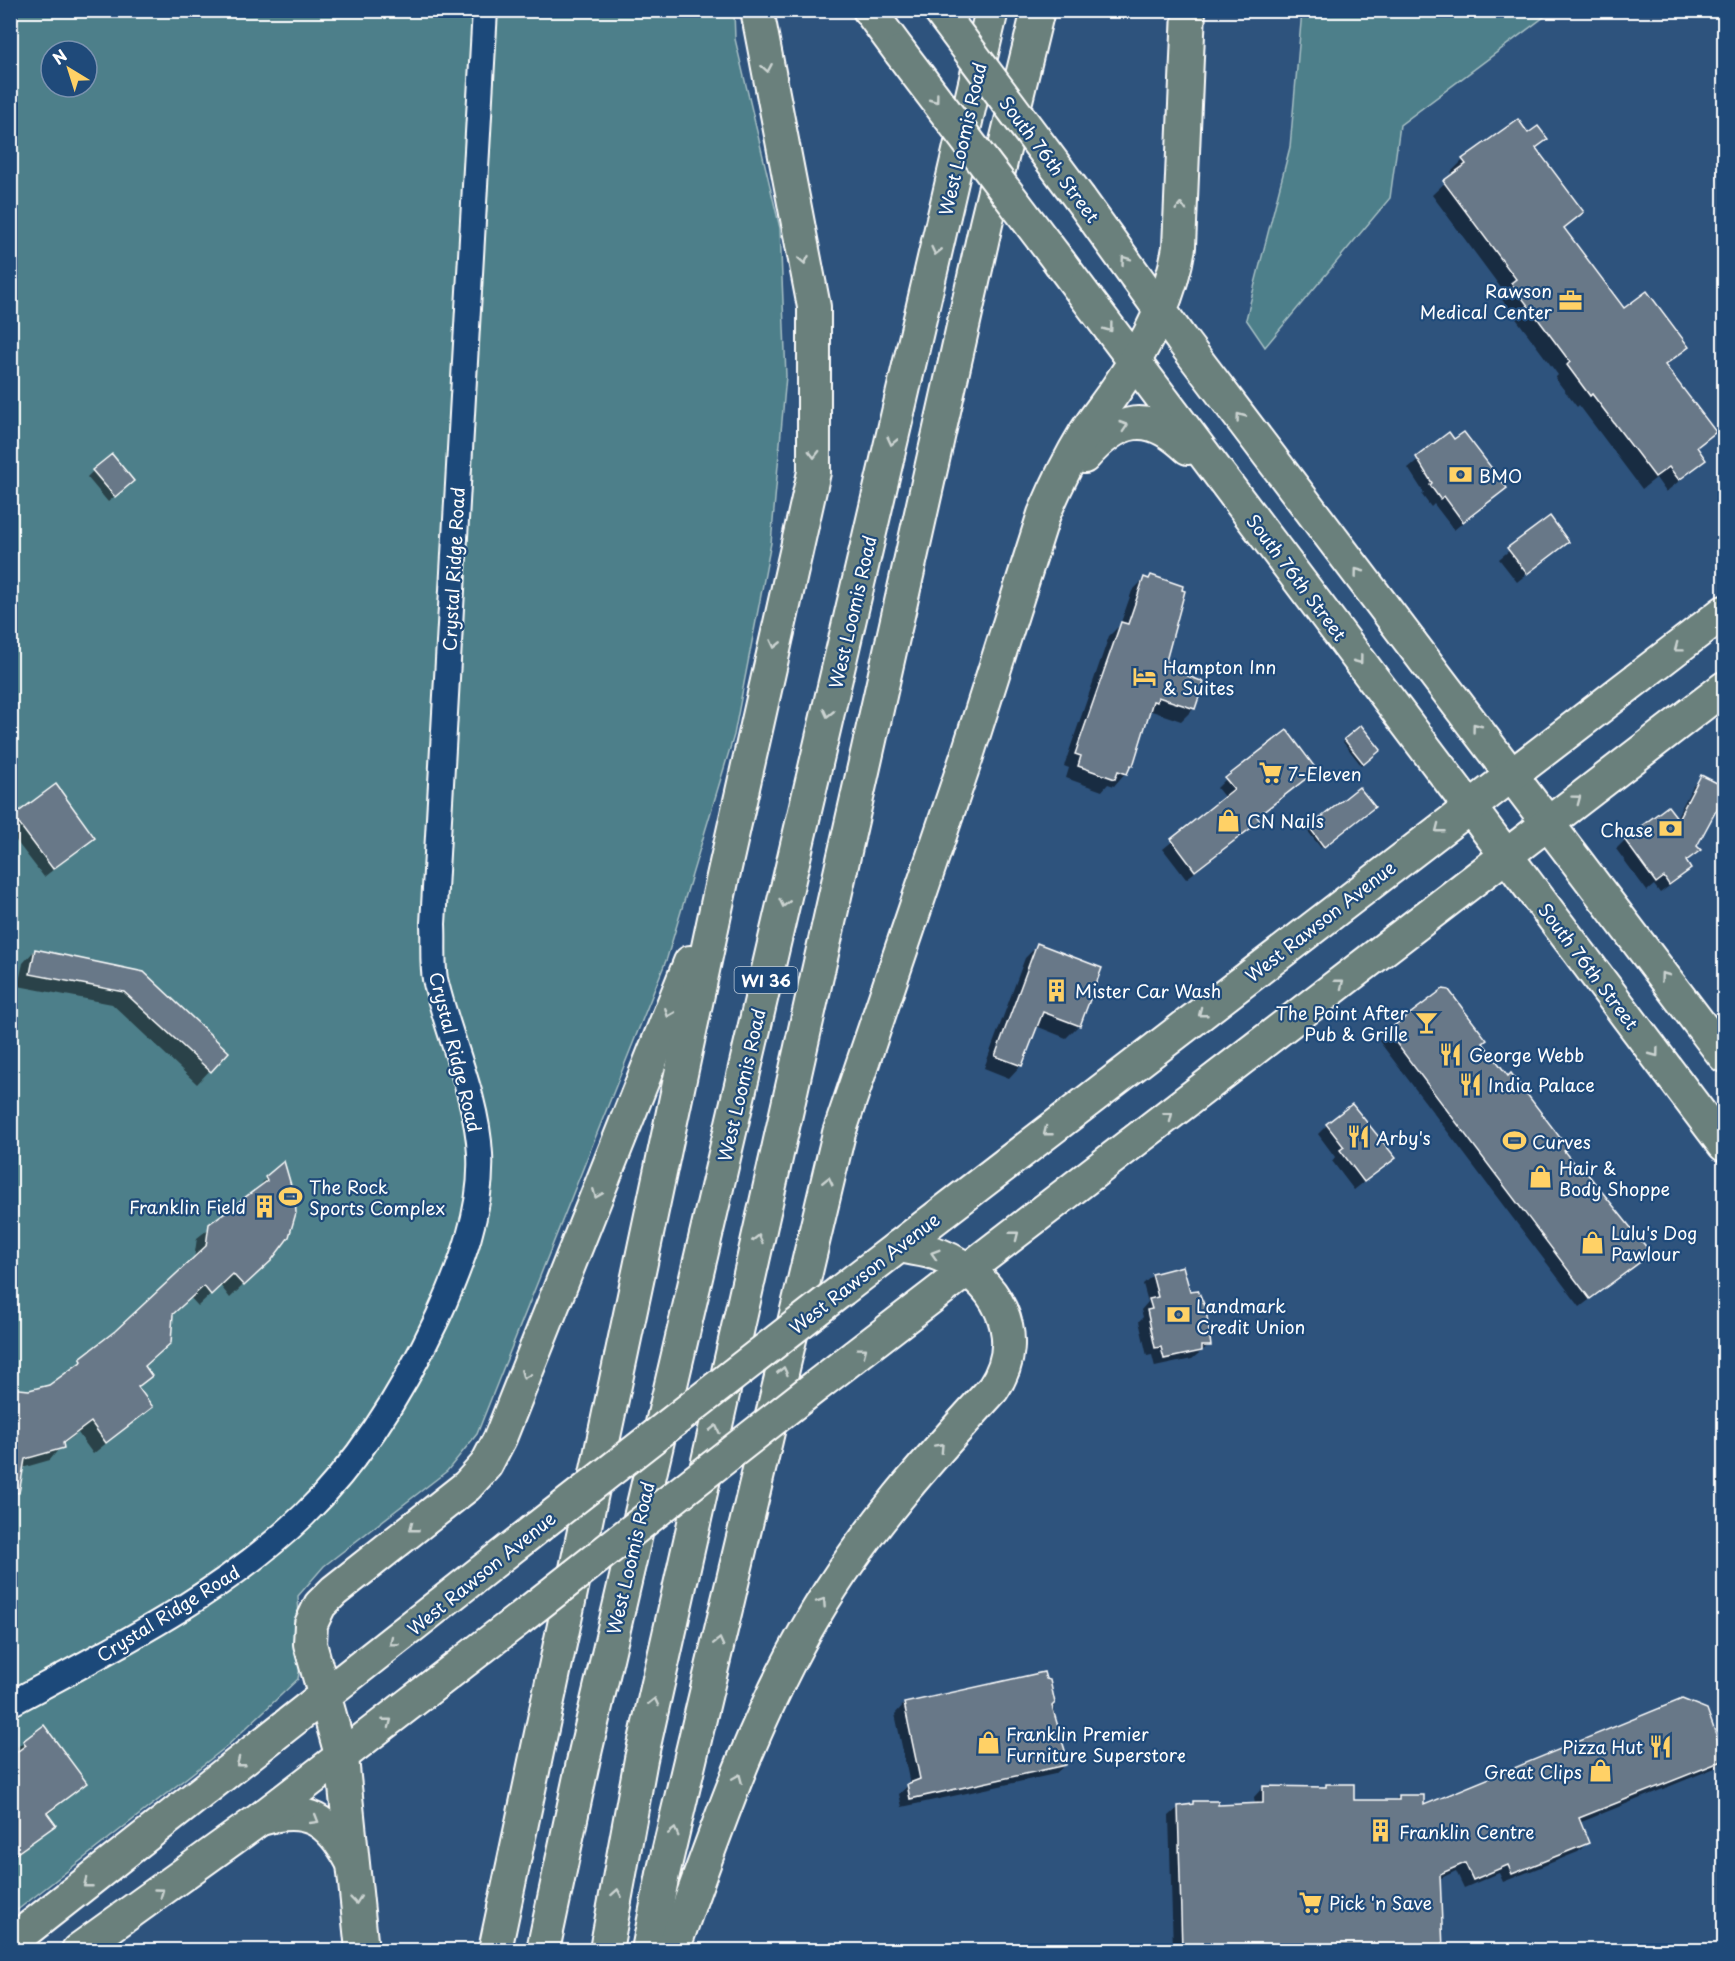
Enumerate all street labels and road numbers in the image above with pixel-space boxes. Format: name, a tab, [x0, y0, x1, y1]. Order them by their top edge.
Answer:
street label: West Loomis Road	[931, 60, 993, 218]
street label: South 76th Street	[993, 90, 1107, 228]
street label: Crystal Ridge Road	[435, 486, 471, 652]
street label: South 76th Street	[1240, 508, 1354, 646]
street label: West Loomis Road	[821, 533, 883, 691]
street label: West Rawson Avenue	[1239, 854, 1401, 988]
street label: South 76th Street	[1532, 897, 1646, 1035]
road number: WI 36	[734, 967, 798, 993]
street label: Crystal Ridge Road	[423, 969, 489, 1135]
street label: West Loomis Road	[710, 1006, 772, 1164]
street label: West Rawson Avenue	[783, 1206, 945, 1340]
street label: West Loomis Road	[599, 1479, 661, 1637]
street label: West Rawson Avenue	[401, 1504, 561, 1641]
street label: Crystal Ridge Road	[91, 1558, 245, 1668]

